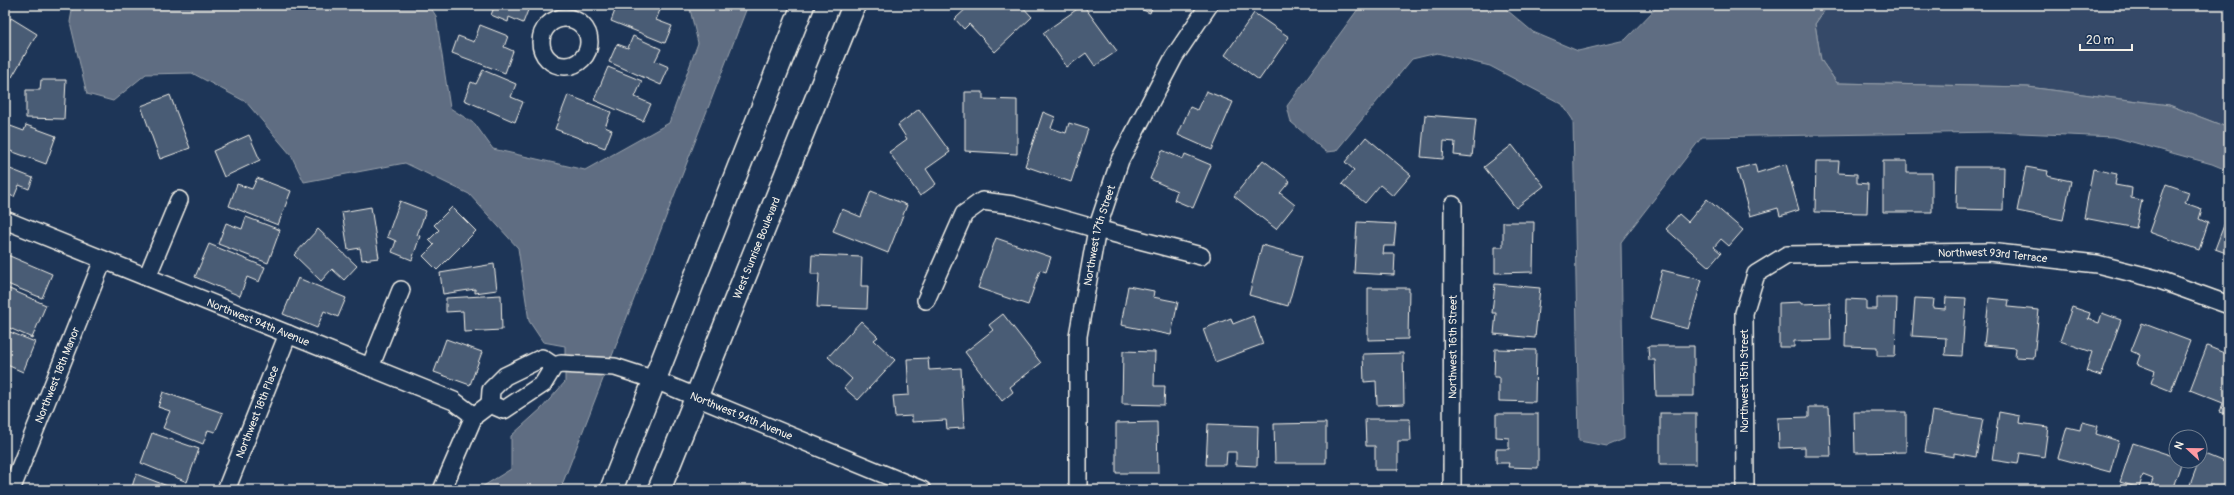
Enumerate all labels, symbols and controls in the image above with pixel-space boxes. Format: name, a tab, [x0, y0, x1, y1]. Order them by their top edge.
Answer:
scale bar	[2080, 26, 2132, 52]
text: 20 m	[2086, 33, 2115, 48]
street label: Northwest 17th Street	[1081, 183, 1118, 287]
street label: West Sunrise Boulevard	[731, 195, 783, 301]
street label: Northwest 93rd Terrace	[1938, 246, 2049, 266]
street label: Northwest 16th Street	[1446, 294, 1460, 399]
street label: Northwest 94th Avenue	[205, 296, 312, 349]
street label: Northwest 18th Manor	[32, 325, 83, 425]
street label: Northwest 15th Street	[1738, 329, 1751, 433]
street label: Northwest 18th Place	[233, 364, 282, 460]
street label: Northwest 94th Avenue	[688, 389, 795, 443]
north arrow	[2168, 429, 2208, 469]
text: N	[2172, 439, 2187, 451]

